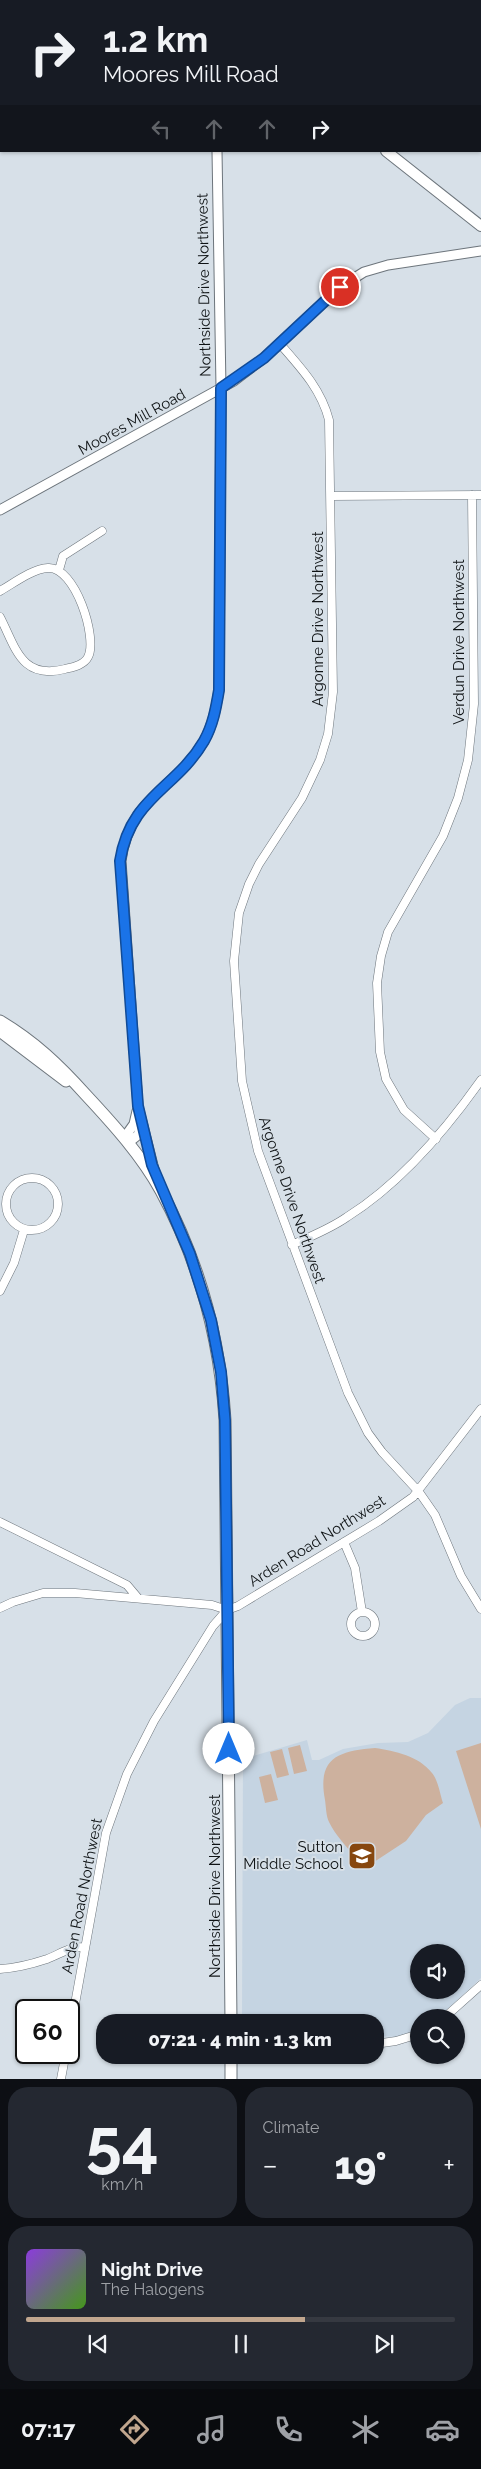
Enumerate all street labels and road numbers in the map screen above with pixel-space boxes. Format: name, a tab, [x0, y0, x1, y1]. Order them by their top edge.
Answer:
street label: Northside Drive Northwest	[193, 193, 215, 377]
street label: Moores Mill Road	[75, 385, 189, 459]
street label: Argonne Drive Northwest	[309, 531, 327, 707]
street label: Verdun Drive Northwest	[450, 559, 468, 725]
street label: Argonne Drive Northwest	[255, 1114, 329, 1286]
street label: Arden Road Northwest	[245, 1492, 389, 1590]
street label: Northside Drive Northwest	[206, 1794, 224, 1978]
street label: Arden Road Northwest	[58, 1817, 106, 1975]

